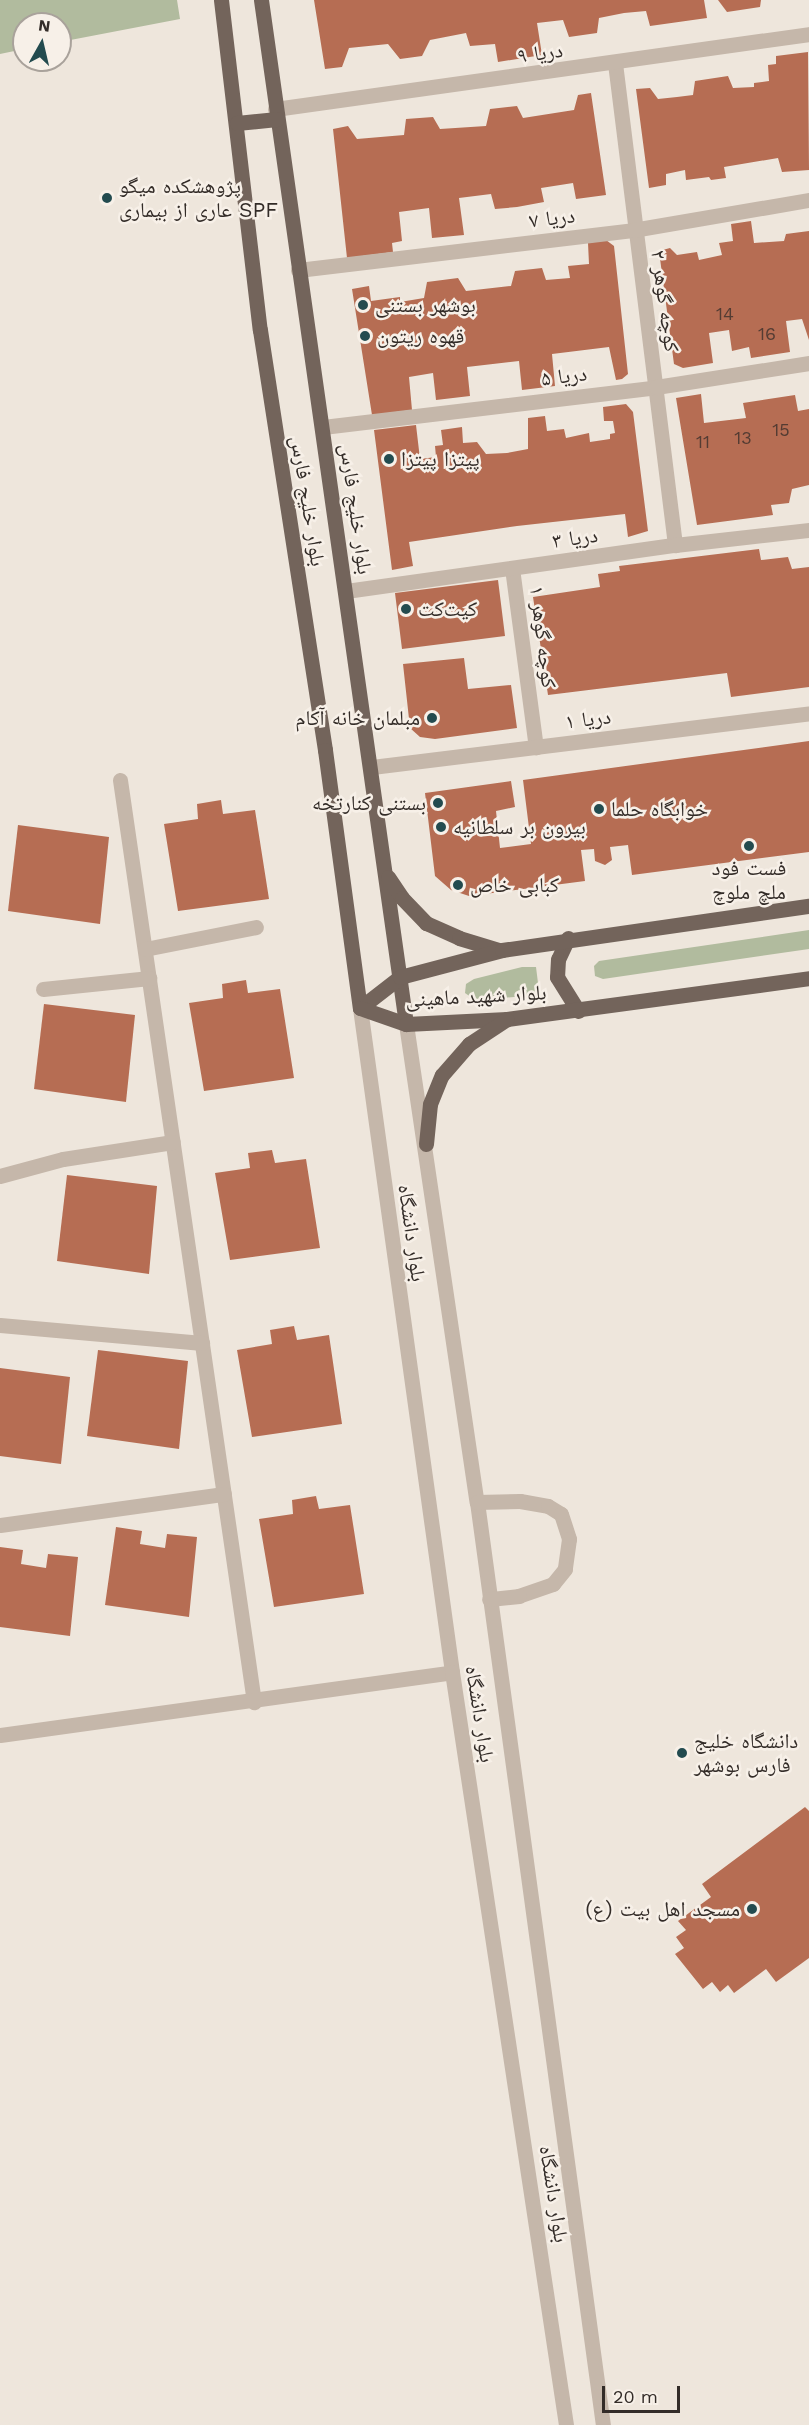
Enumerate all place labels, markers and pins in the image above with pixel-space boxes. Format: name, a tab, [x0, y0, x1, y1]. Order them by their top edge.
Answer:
place label: پژوهشکده میگو عاری از بیماری SPF	[119, 173, 278, 223]
marker: پژوهشکده میگو عاری از بیماری SPF	[100, 191, 114, 205]
place label: بوشهر بستنی	[375, 292, 476, 318]
marker: بوشهر بستنی	[356, 298, 370, 312]
place label: قهوه ریتون	[377, 323, 464, 349]
marker: قهوه ریتون	[358, 329, 372, 343]
place label: پیتزا پیتزا	[401, 446, 480, 472]
marker: پیتزا پیتزا	[382, 452, 396, 466]
place label: کیت‌کت	[418, 596, 477, 622]
marker: کیت‌کت	[399, 602, 413, 616]
place label: مبلمان خانه آکام	[295, 705, 420, 731]
marker: مبلمان خانه آکام	[425, 711, 439, 725]
place label: بستنی کنارتخه	[312, 790, 426, 816]
marker: بستنی کنارتخه	[431, 796, 445, 810]
place label: خوابگاه حلما	[611, 796, 708, 822]
marker: خوابگاه حلما	[592, 802, 606, 816]
place label: بیرون بر سلطانیه	[453, 814, 586, 840]
marker: بیرون بر سلطانیه	[434, 820, 448, 834]
marker: فست فود ملچ ملوچ	[742, 839, 756, 853]
place label: فست فود ملچ ملوچ	[712, 855, 786, 905]
place label: کبابی خاص	[470, 872, 559, 898]
marker: کبابی خاص	[451, 878, 465, 892]
place label: دانشگاه خلیج فارس بوشهر	[694, 1728, 798, 1778]
marker: دانشگاه خلیج فارس بوشهر	[675, 1746, 689, 1760]
place label: مسجد اهل بیت (ع)	[585, 1896, 740, 1922]
marker: مسجد اهل بیت (ع)	[745, 1902, 759, 1916]

